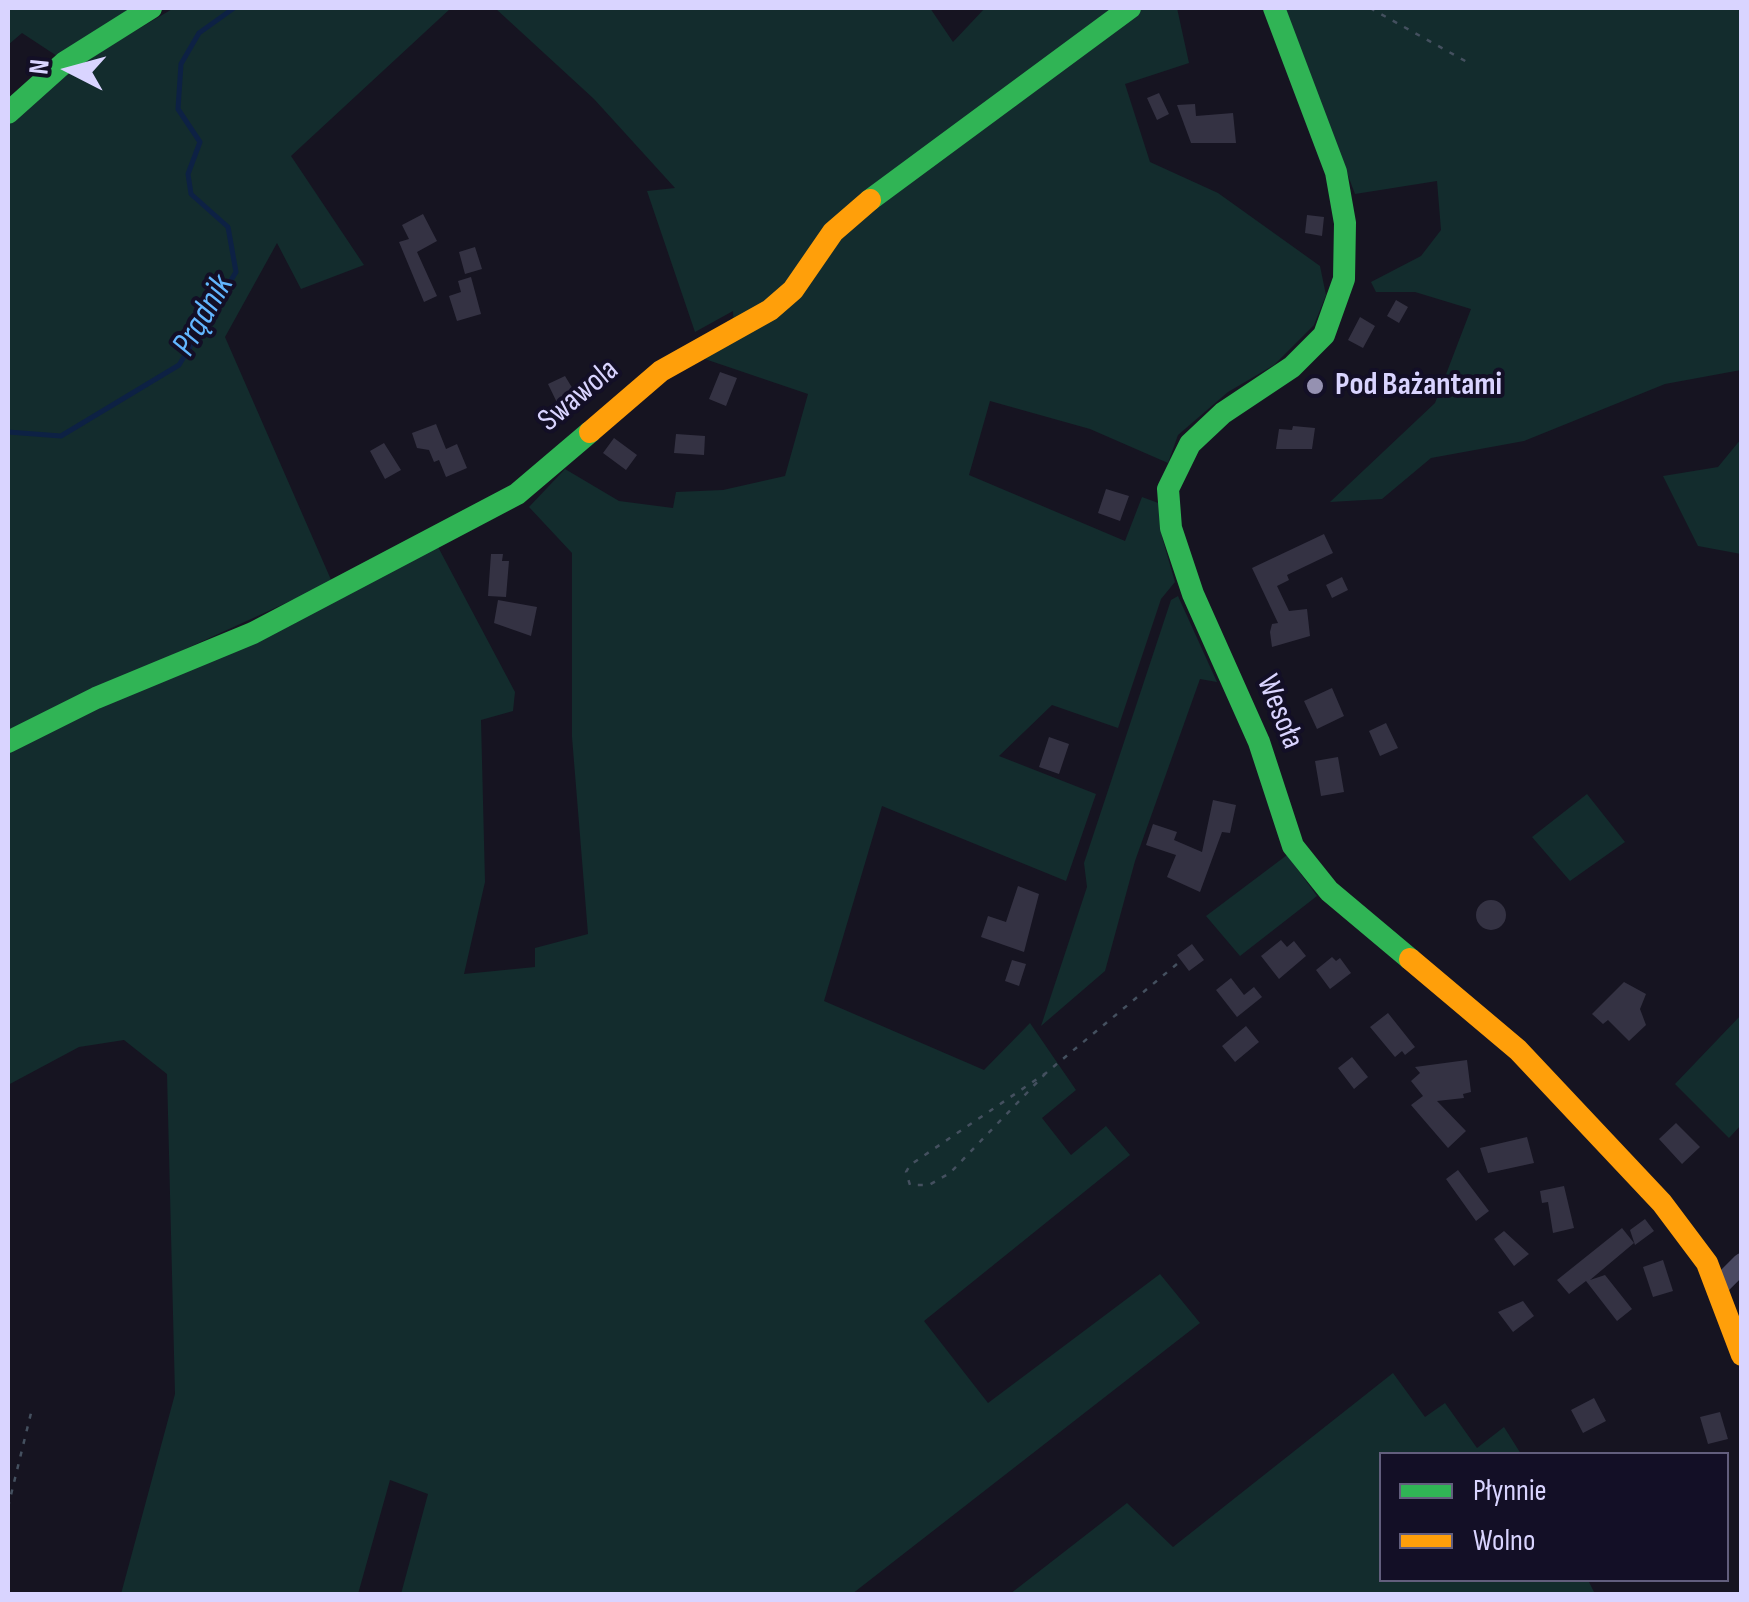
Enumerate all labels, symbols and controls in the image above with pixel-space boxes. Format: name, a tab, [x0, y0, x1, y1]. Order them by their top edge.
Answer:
north arrow	[20, 20, 120, 120]
text: N	[22, 58, 57, 76]
water label: Prądnik	[164, 268, 244, 364]
street label: Swawola	[531, 351, 627, 441]
place label: Pod Bażantami	[1335, 367, 1502, 405]
marker: Pod Bażantami	[1304, 375, 1326, 397]
street label: Wesoła	[1247, 669, 1311, 755]
legend	[1379, 1452, 1729, 1582]
text: Płynnie	[1473, 1473, 1547, 1509]
text: Wolno	[1473, 1523, 1535, 1559]

